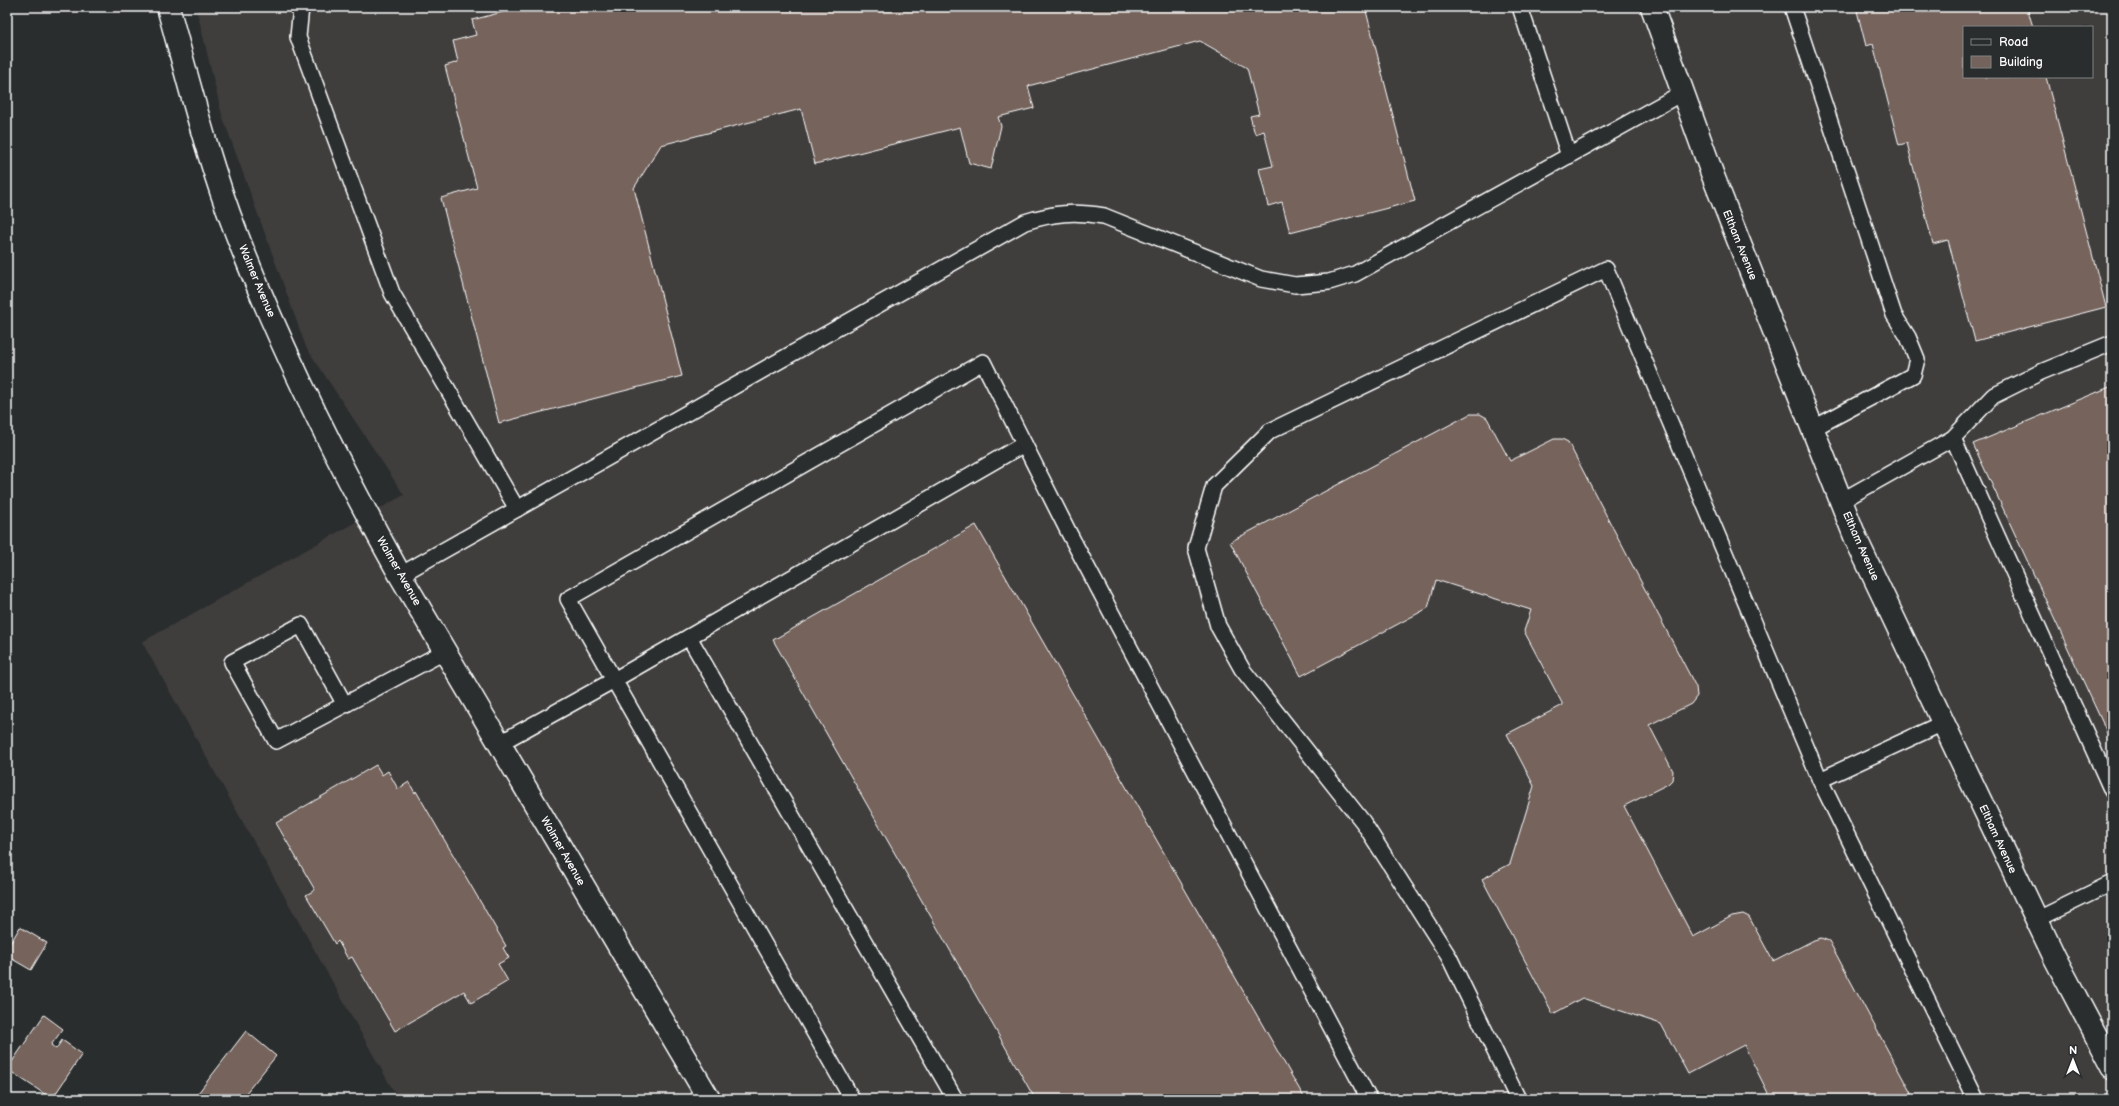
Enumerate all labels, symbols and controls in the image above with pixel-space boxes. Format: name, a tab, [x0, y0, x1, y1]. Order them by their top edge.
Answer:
legend	[1963, 26, 2093, 78]
text: Road	[1999, 35, 2028, 50]
text: Building	[1999, 55, 2043, 70]
street label: Eltham Avenue	[1720, 208, 1760, 282]
street label: Walmer Avenue	[236, 243, 278, 320]
street label: Eltham Avenue	[1840, 509, 1882, 583]
street label: Walmer Avenue	[374, 534, 424, 608]
street label: Eltham Avenue	[1976, 803, 2020, 876]
street label: Walmer Avenue	[538, 814, 588, 888]
north arrow	[2053, 1040, 2093, 1080]
text: N	[2069, 1044, 2077, 1057]

